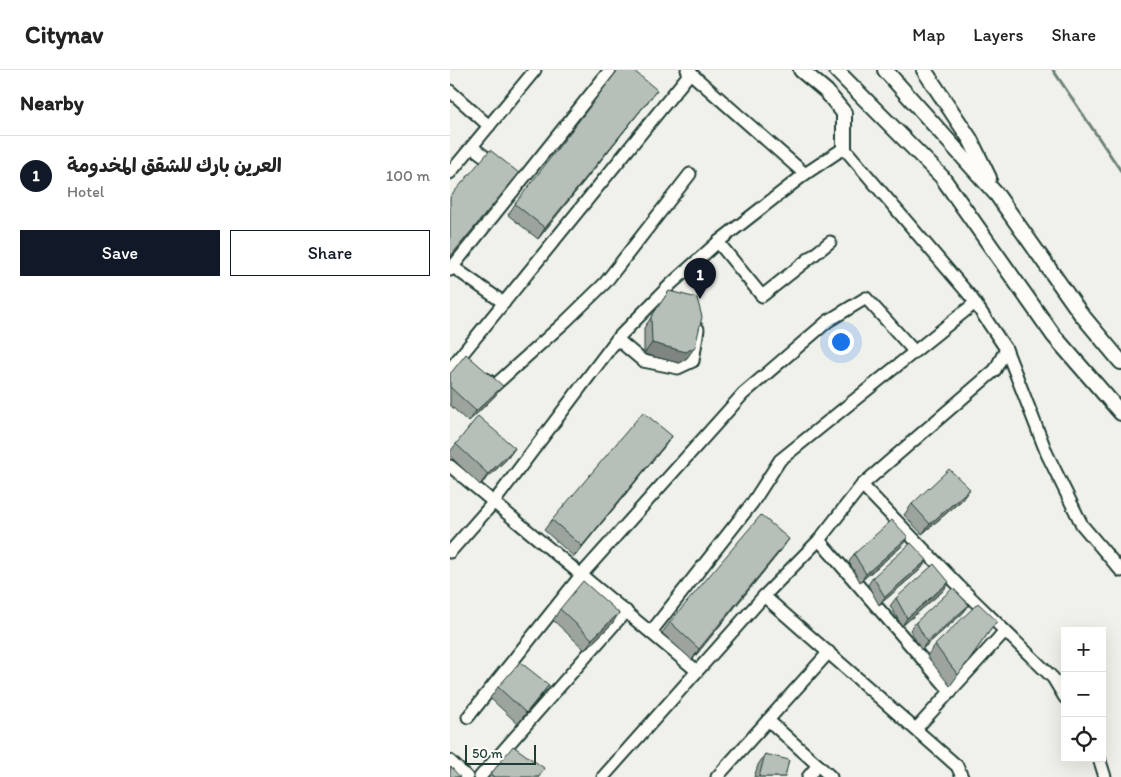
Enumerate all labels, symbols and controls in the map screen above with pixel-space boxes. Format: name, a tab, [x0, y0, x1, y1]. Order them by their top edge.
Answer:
text: Citynav	[25, 20, 103, 49]
text: Map	[912, 24, 945, 46]
text: Layers	[973, 24, 1023, 46]
text: Share	[1051, 24, 1096, 46]
text: Nearby	[20, 90, 84, 115]
text: العرين بارك للشقق المخدومة	[67, 154, 282, 177]
text: 1	[32, 166, 40, 185]
text: 100 m	[386, 166, 430, 185]
text: Hotel	[67, 182, 104, 201]
button: Save	[20, 230, 220, 276]
button: Share	[230, 230, 430, 276]
pin: 1	[684, 258, 716, 299]
your location	[828, 329, 854, 355]
map controls	[1061, 627, 1106, 762]
button: +	[1061, 627, 1106, 672]
button: −	[1061, 672, 1106, 717]
button: locate	[1061, 717, 1106, 762]
scale bar	[465, 742, 536, 765]
text: 50 m	[472, 745, 503, 762]

